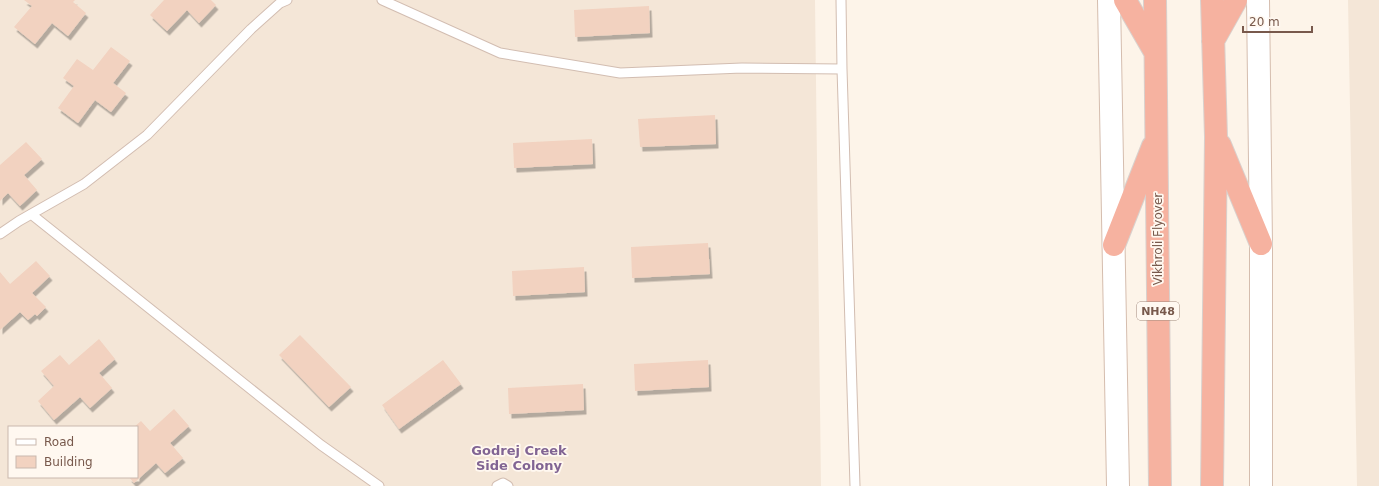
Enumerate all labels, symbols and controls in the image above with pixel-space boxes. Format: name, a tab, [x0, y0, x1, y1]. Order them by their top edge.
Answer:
scale bar	[1243, 8, 1312, 34]
text: 20 m	[1249, 15, 1280, 29]
street label: Vikhroli Flyover	[1151, 193, 1165, 285]
road number: NH48	[1137, 302, 1179, 320]
legend	[8, 426, 138, 478]
text: Road	[44, 435, 74, 449]
district label: Godrej Creek Side Colony	[471, 443, 567, 473]
text: Building	[44, 455, 93, 469]

